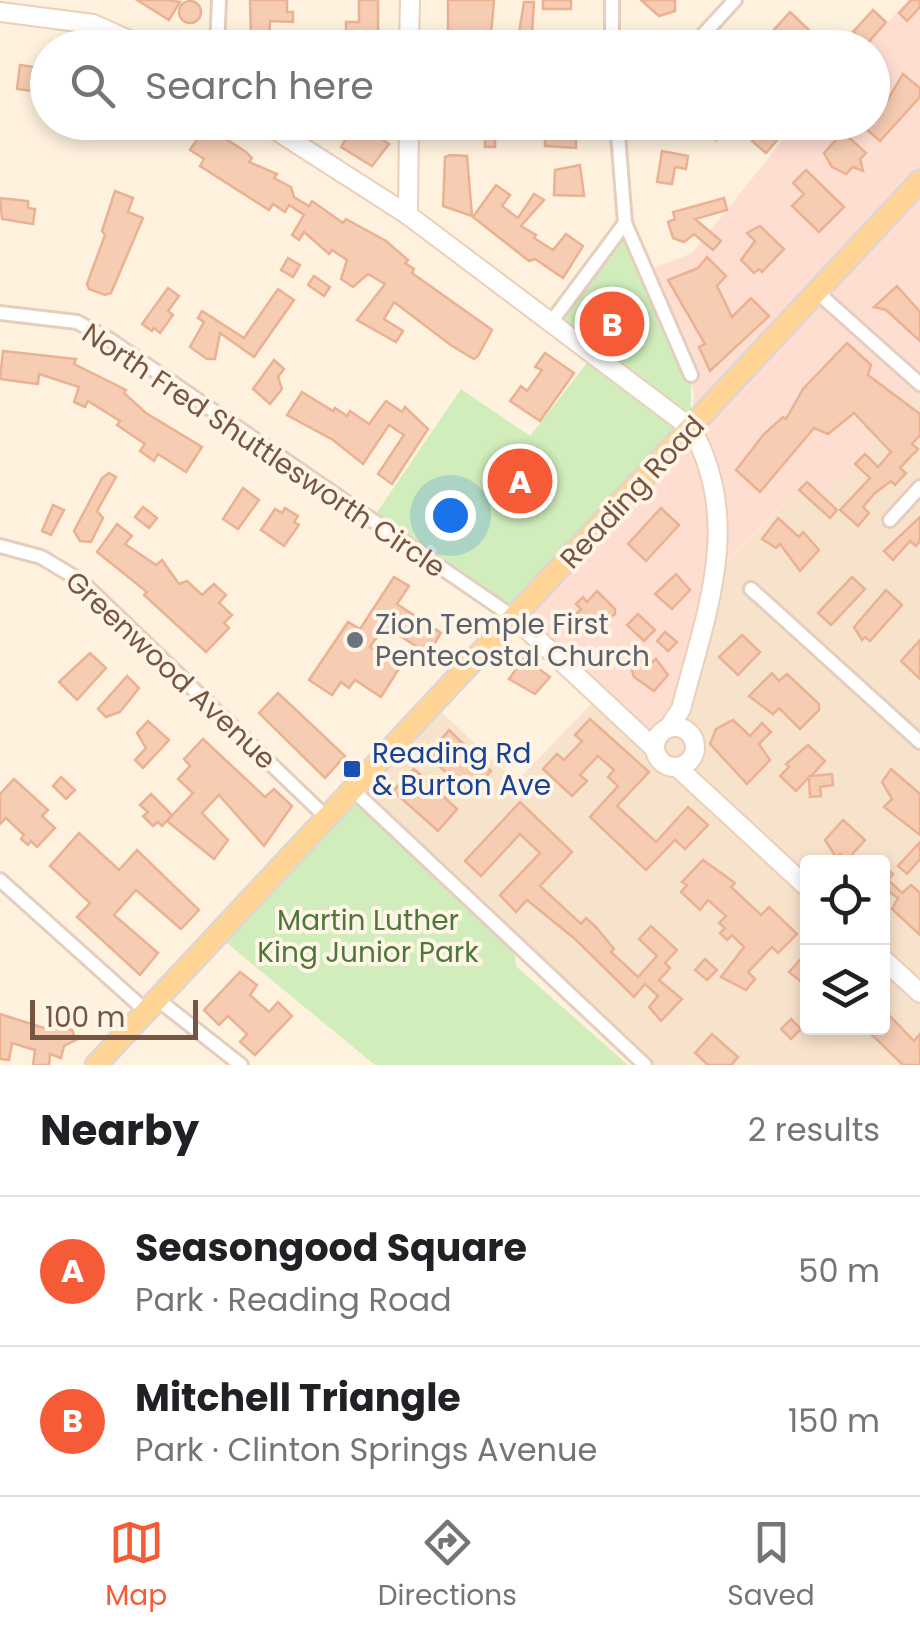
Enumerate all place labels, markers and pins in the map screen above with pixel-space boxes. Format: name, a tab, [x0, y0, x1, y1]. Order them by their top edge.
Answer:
pin: B	[580, 286, 644, 362]
pin: A	[488, 444, 552, 518]
place label: Zion Temple First Pentecostal Church	[375, 605, 650, 676]
marker: Zion Temple First Pentecostal Church	[344, 629, 366, 651]
place label: Reading Rd & Burton Ave	[372, 734, 551, 805]
marker: Reading Rd & Burton Ave	[341, 758, 363, 780]

